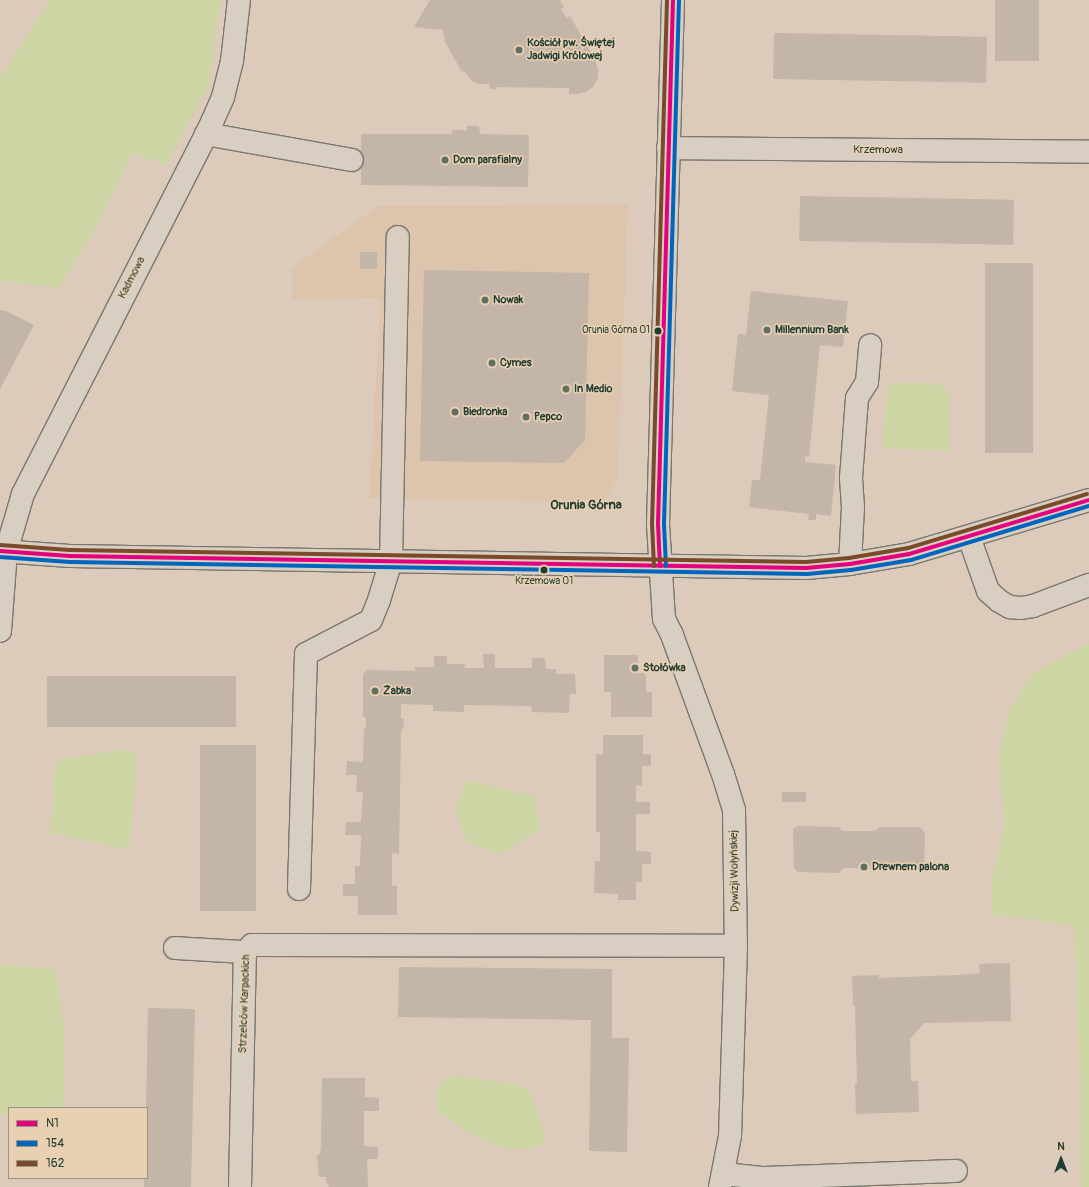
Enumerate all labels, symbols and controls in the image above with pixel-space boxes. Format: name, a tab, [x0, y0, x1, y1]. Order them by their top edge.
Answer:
place label: Kościół pw. Świętej Jadwigi Królowej	[527, 37, 615, 63]
marker: Kościół pw. Świętej Jadwigi Królowej	[514, 45, 524, 55]
street label: Krzemowa	[853, 143, 903, 157]
place label: Dom parafialny	[453, 153, 522, 167]
marker: Dom parafialny	[440, 155, 450, 165]
street label: Kadmowa	[116, 255, 148, 301]
place label: Nowak	[493, 293, 523, 307]
marker: Nowak	[480, 295, 490, 305]
place label: Millennium Bank	[775, 323, 849, 337]
place label: Orunia Górna 01	[582, 325, 650, 337]
marker: Millennium Bank	[762, 325, 772, 335]
marker: Orunia Górna 01	[653, 326, 663, 336]
place label: Cymes	[500, 356, 532, 370]
marker: Cymes	[487, 358, 497, 368]
place label: In Medio	[574, 382, 612, 396]
marker: In Medio	[561, 384, 571, 394]
place label: Biedronka	[463, 405, 507, 419]
marker: Biedronka	[450, 407, 460, 417]
place label: Pepco	[534, 410, 562, 424]
marker: Pepco	[521, 412, 531, 422]
district label: Orunia Górna	[550, 497, 622, 513]
marker: Krzemowa 01	[539, 565, 549, 575]
place label: Krzemowa 01	[515, 576, 573, 588]
place label: Stołówka	[643, 661, 686, 675]
marker: Stołówka	[630, 663, 640, 673]
place label: Żabka	[383, 684, 411, 698]
marker: Żabka	[370, 686, 380, 696]
street label: Dywizji Wołyńskiej	[728, 830, 742, 912]
place label: Drewnem palona	[872, 860, 949, 874]
marker: Drewnem palona	[859, 862, 869, 872]
street label: Strzelców Karpackich	[237, 954, 253, 1054]
legend	[8, 1107, 148, 1179]
text: N1	[46, 1116, 59, 1131]
text: 154	[46, 1136, 64, 1151]
north arrow	[1041, 1139, 1081, 1179]
text: N	[1057, 1140, 1065, 1153]
text: 162	[46, 1156, 64, 1171]

